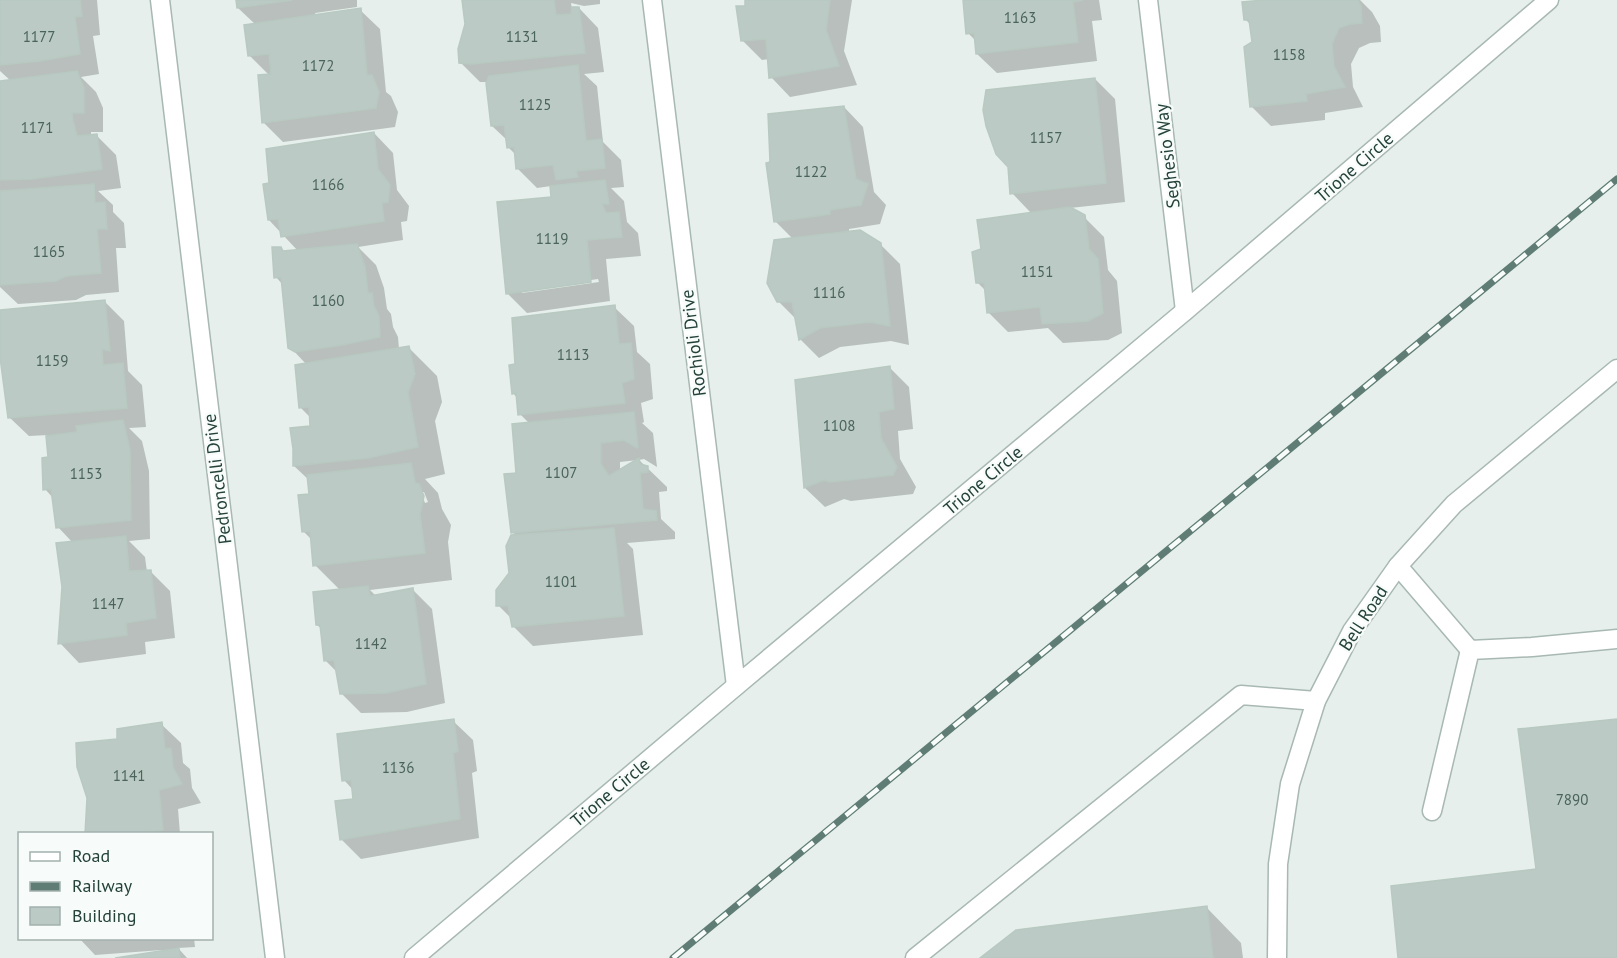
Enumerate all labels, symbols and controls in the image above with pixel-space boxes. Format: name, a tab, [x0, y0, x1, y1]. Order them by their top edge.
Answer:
house number: 1163	[1004, 8, 1036, 27]
house number: 1177	[23, 27, 55, 46]
house number: 1131	[506, 27, 538, 46]
house number: 1158	[1273, 45, 1305, 64]
house number: 1172	[302, 56, 334, 75]
house number: 1125	[519, 95, 551, 114]
street label: Seghesio Way	[1149, 102, 1185, 210]
house number: 1171	[21, 118, 53, 137]
street label: Trione Circle	[1310, 127, 1398, 207]
house number: 1157	[1030, 128, 1062, 147]
house number: 1122	[795, 162, 827, 181]
house number: 1166	[312, 175, 344, 194]
house number: 1119	[536, 229, 568, 248]
house number: 1165	[33, 242, 65, 261]
house number: 1151	[1021, 262, 1053, 281]
house number: 1116	[813, 283, 845, 302]
street label: Rochioli Drive	[675, 288, 711, 398]
house number: 1160	[312, 291, 344, 310]
house number: 1113	[557, 345, 589, 364]
house number: 1159	[36, 351, 68, 370]
street label: Pedroncelli Drive	[198, 412, 236, 546]
house number: 1108	[823, 416, 855, 435]
street label: Trione Circle	[939, 440, 1027, 520]
house number: 1107	[545, 463, 577, 482]
house number: 1153	[70, 464, 102, 483]
house number: 1101	[545, 572, 577, 591]
street label: Bell Road	[1333, 581, 1393, 655]
house number: 1147	[92, 594, 124, 613]
house number: 1142	[355, 634, 387, 653]
street label: Trione Circle	[566, 752, 654, 832]
house number: 1136	[382, 758, 414, 777]
house number: 1141	[113, 766, 145, 785]
house number: 7890	[1556, 790, 1588, 809]
legend	[18, 832, 213, 940]
text: Road	[72, 844, 110, 867]
text: Railway	[72, 874, 133, 897]
text: Building	[72, 904, 136, 927]

